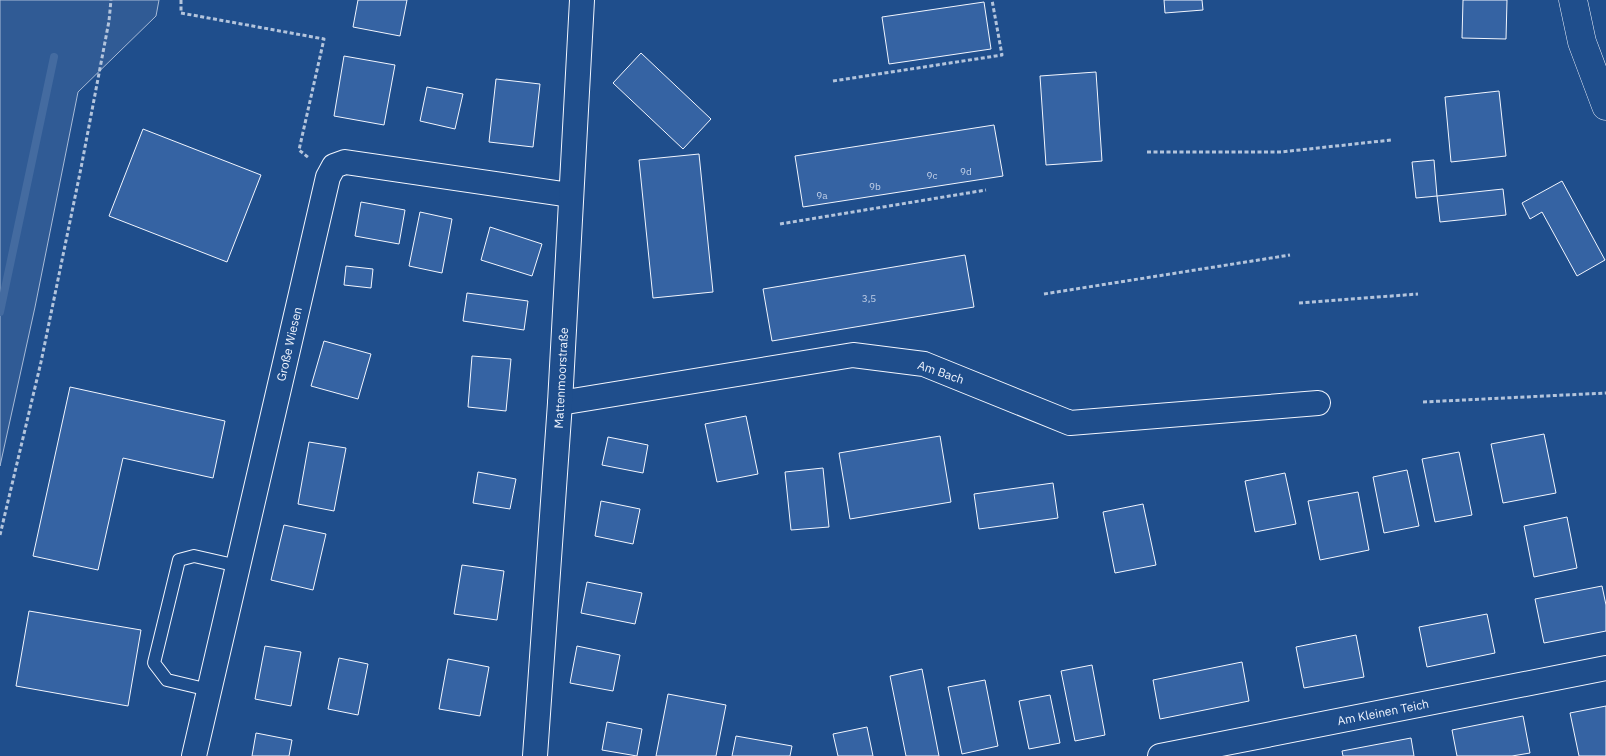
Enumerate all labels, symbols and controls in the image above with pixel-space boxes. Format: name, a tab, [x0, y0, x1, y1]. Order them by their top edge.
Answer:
house number: 9d	[960, 165, 972, 178]
house number: 9c	[926, 169, 938, 182]
house number: 9b	[869, 180, 881, 193]
house number: 9a	[816, 189, 828, 202]
house number: 3,5	[862, 292, 876, 305]
street label: Große Wiesen	[273, 305, 305, 383]
street label: Mattenmoorstraße	[551, 327, 571, 429]
street label: Am Bach	[916, 357, 966, 387]
street label: Am Kleinen Teich	[1336, 696, 1430, 728]

